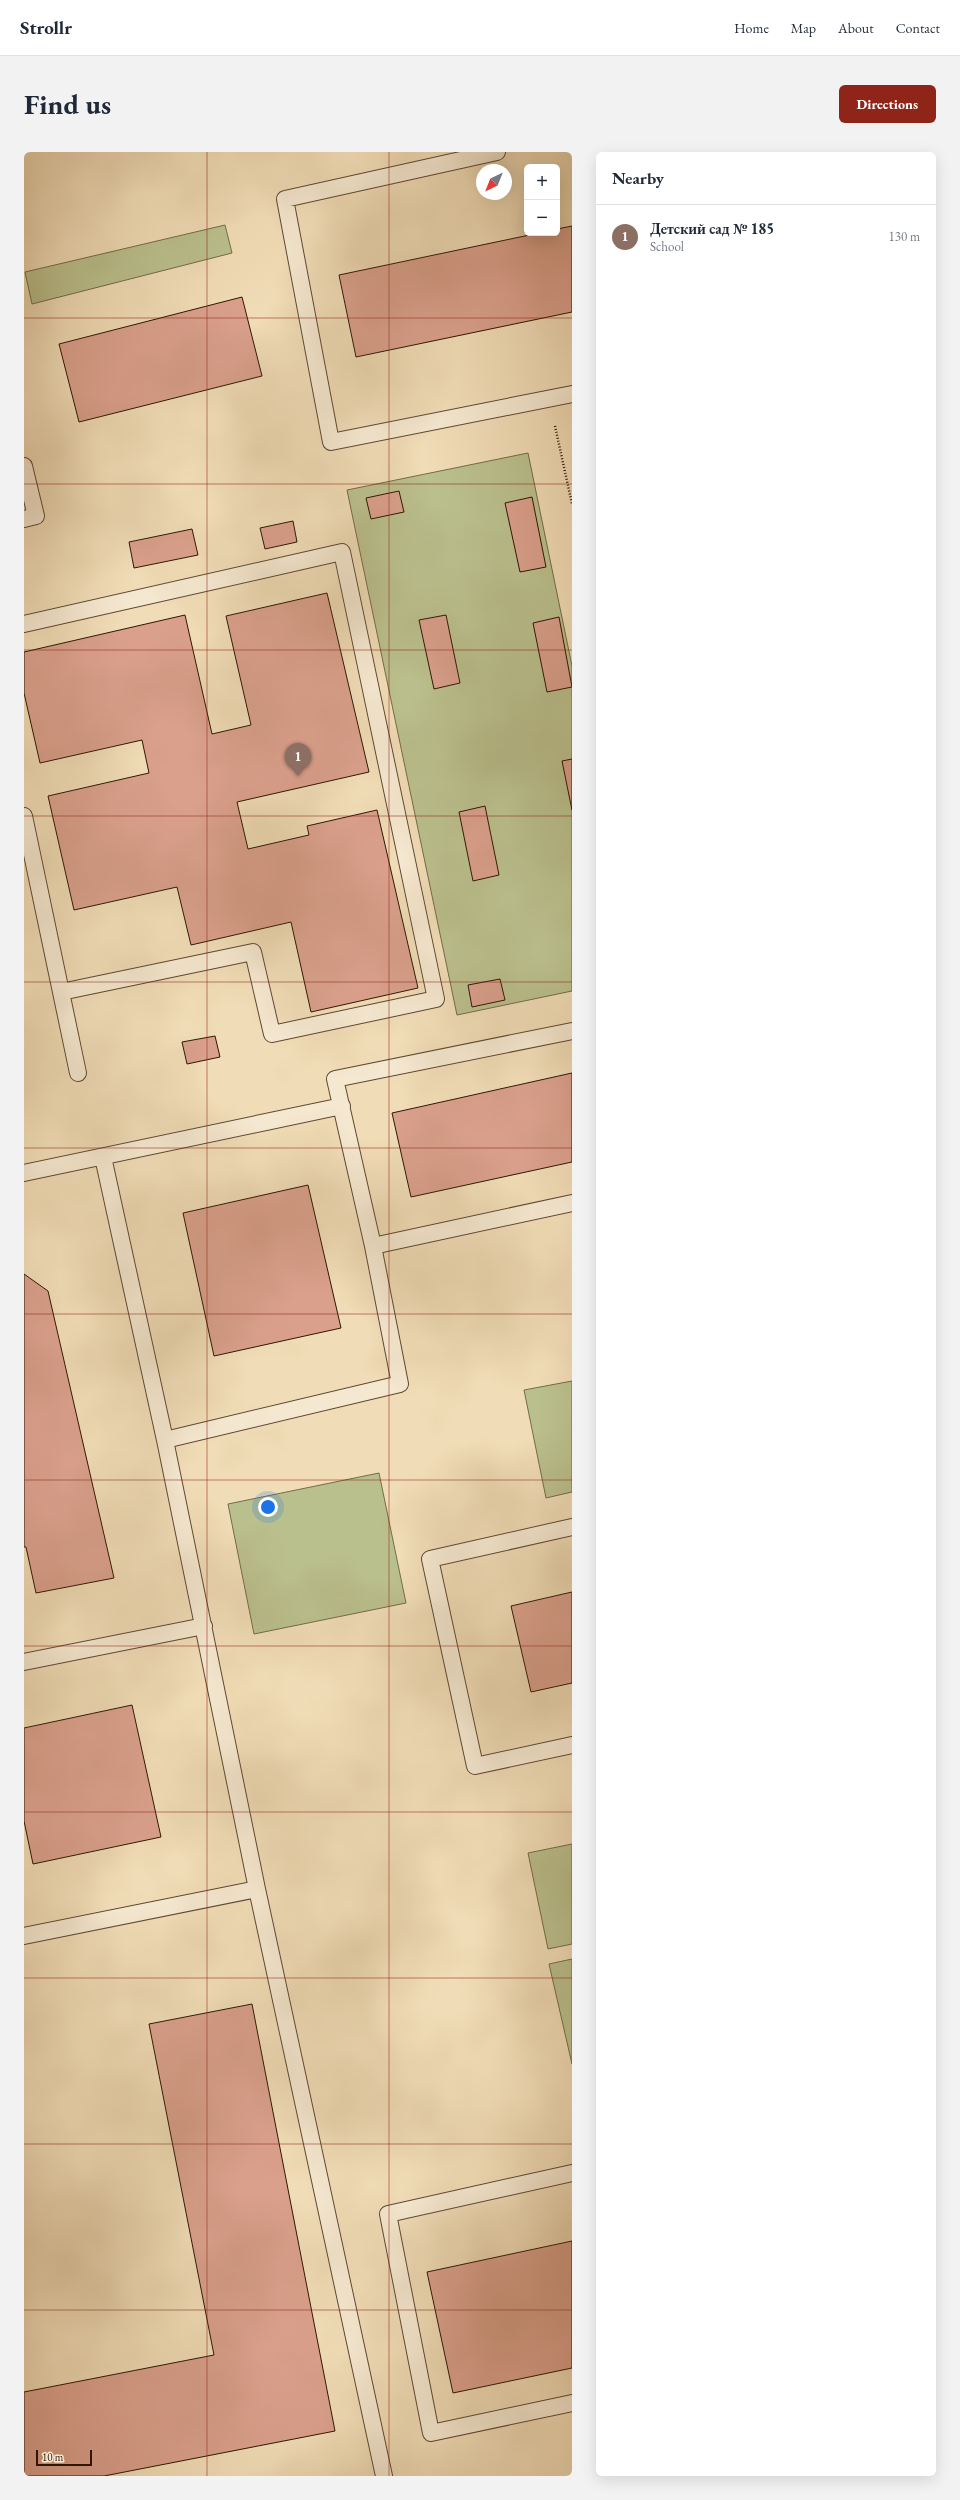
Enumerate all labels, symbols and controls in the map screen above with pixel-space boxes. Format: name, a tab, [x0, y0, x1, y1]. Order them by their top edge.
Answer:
text: Strollr	[20, 15, 72, 40]
text: Home	[734, 19, 769, 37]
text: Map	[791, 19, 816, 37]
text: About	[838, 19, 874, 37]
text: Contact	[896, 19, 940, 37]
button: Directions	[839, 85, 936, 123]
text: Find us	[24, 86, 111, 122]
north arrow	[476, 164, 512, 200]
map controls	[524, 164, 560, 236]
button: +	[524, 164, 560, 200]
text: Nearby	[612, 167, 664, 189]
button: −	[524, 200, 560, 236]
text: Детский сад № 185	[650, 219, 774, 238]
text: 1	[622, 228, 628, 245]
text: 130 m	[889, 228, 920, 245]
text: School	[650, 238, 684, 255]
pin: 1	[285, 743, 311, 776]
your location	[258, 1497, 278, 1517]
scale bar	[36, 2448, 92, 2467]
text: 10 m	[42, 2450, 63, 2464]

